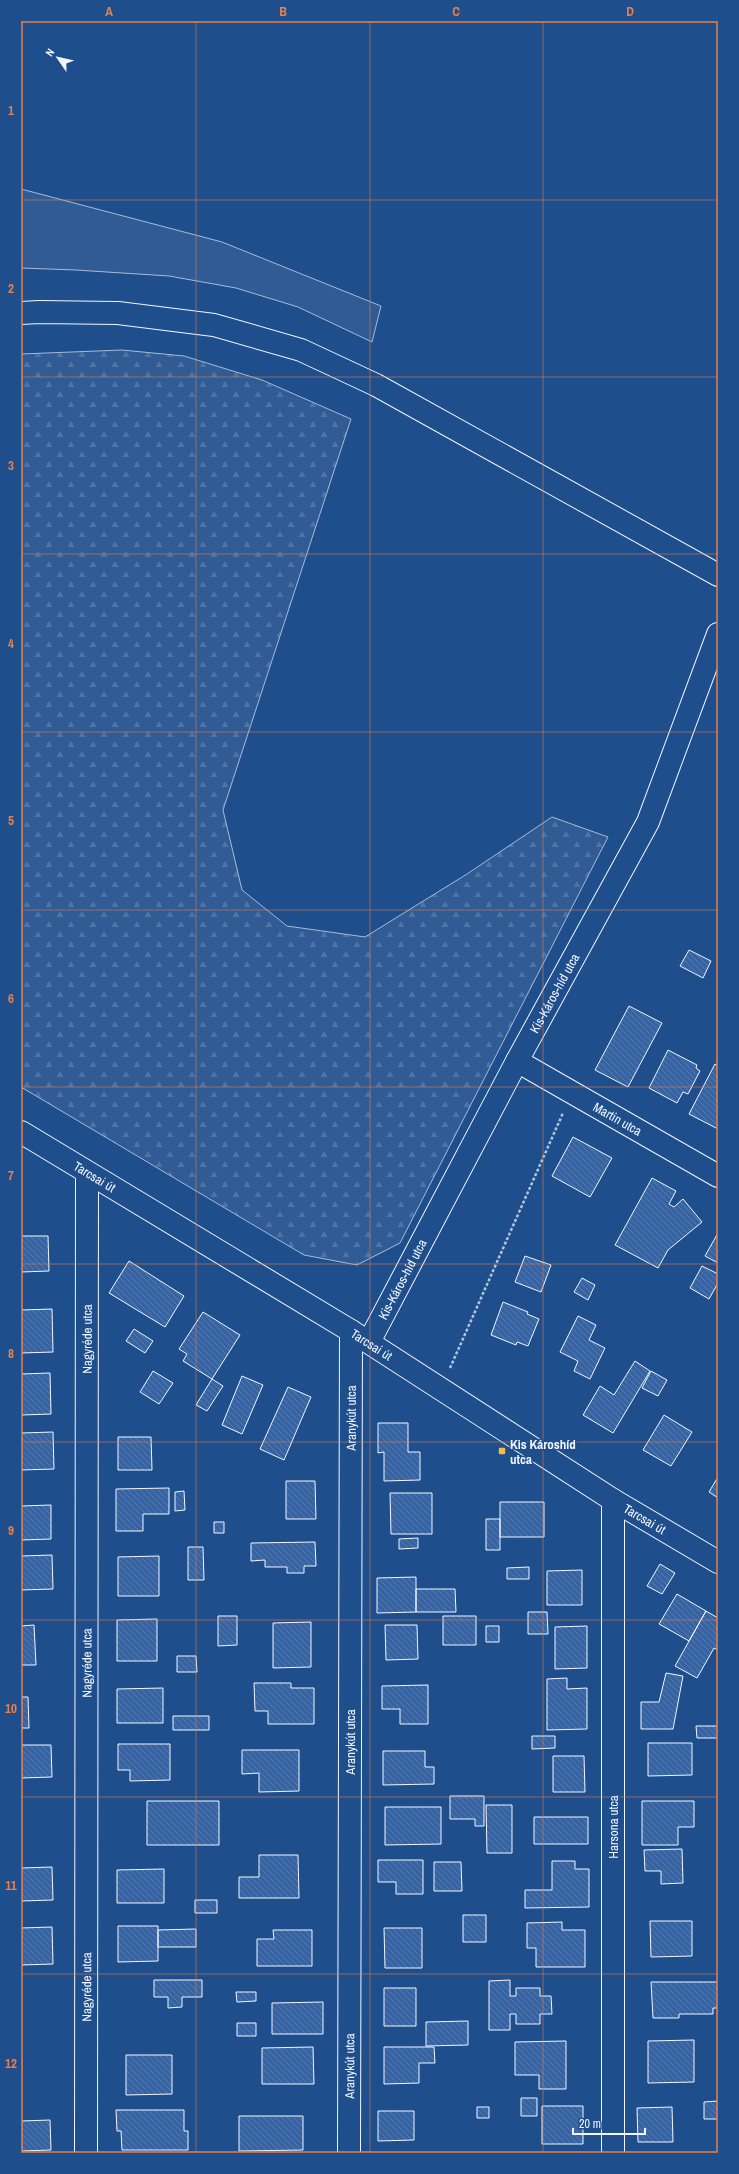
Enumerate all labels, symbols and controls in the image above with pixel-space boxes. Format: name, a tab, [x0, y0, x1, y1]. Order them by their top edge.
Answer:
text: A	[105, 3, 113, 20]
text: B	[279, 3, 287, 20]
text: C	[452, 3, 460, 20]
text: D	[626, 3, 634, 20]
north arrow	[38, 38, 78, 78]
text: N	[42, 46, 57, 59]
text: 1	[8, 102, 14, 119]
text: 2	[8, 280, 14, 297]
text: 3	[8, 457, 14, 474]
text: 4	[8, 635, 14, 652]
text: 5	[8, 812, 14, 829]
street label: Kis-Káros-híd utca	[525, 950, 583, 1036]
text: 6	[8, 990, 14, 1007]
street label: Martin utca	[590, 1098, 645, 1139]
street label: Tarcsai út	[70, 1157, 119, 1196]
text: 7	[8, 1167, 14, 1184]
street label: Kis-Káros-híd utca	[374, 1236, 430, 1322]
street label: Nagyréde utca	[78, 1304, 95, 1374]
street label: Tarcsai út	[348, 1325, 396, 1364]
text: 8	[8, 1345, 14, 1362]
street label: Aranykút utca	[342, 1385, 359, 1452]
place label: Kis Károshíd utca	[510, 1436, 576, 1468]
marker: Kis Károshíd utca	[497, 1446, 507, 1456]
street label: Tarcsai út	[620, 1500, 669, 1538]
text: 9	[8, 1522, 14, 1539]
street label: Nagyréde utca	[78, 1628, 95, 1698]
text: 10	[5, 1700, 17, 1717]
street label: Aranykút utca	[341, 1709, 359, 1776]
street label: Harsona utca	[605, 1795, 622, 1859]
text: 11	[5, 1877, 17, 1894]
street label: Nagyréde utca	[78, 1952, 95, 2022]
street label: Aranykút utca	[341, 2033, 358, 2100]
text: 12	[5, 2055, 17, 2072]
scale bar	[573, 2110, 645, 2136]
text: 20 m	[579, 2116, 601, 2132]

